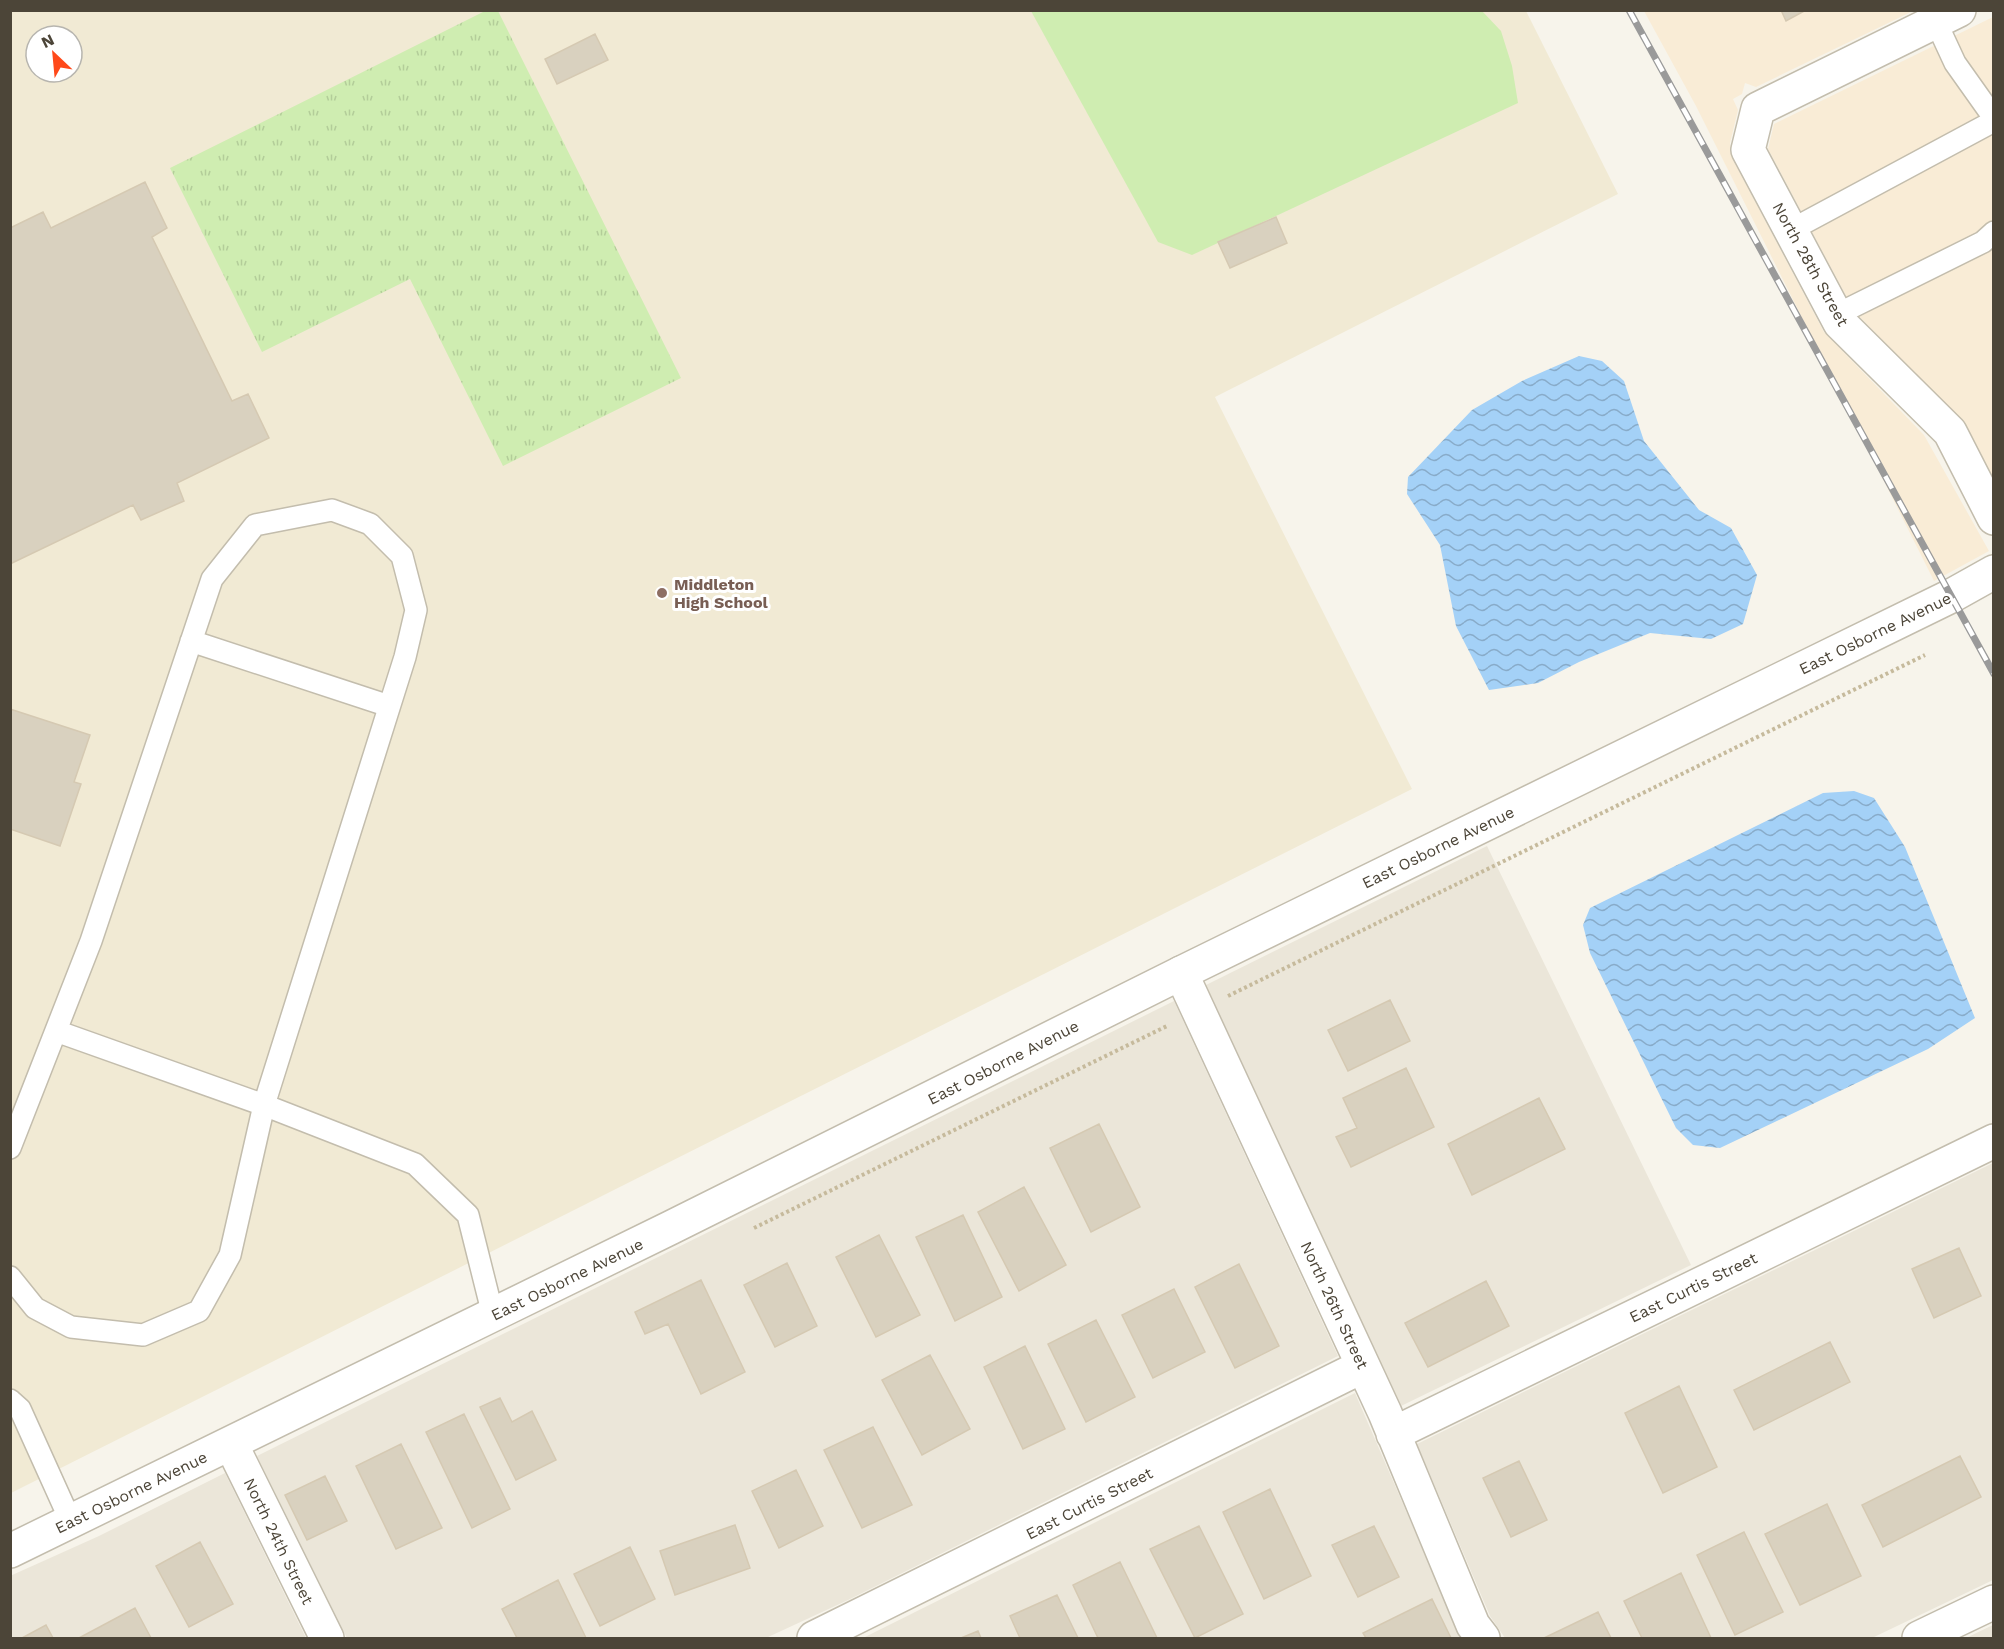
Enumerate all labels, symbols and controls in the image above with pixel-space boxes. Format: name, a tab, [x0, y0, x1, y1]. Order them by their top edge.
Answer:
north arrow	[24, 24, 84, 84]
text: N	[38, 30, 57, 52]
street label: North 28th Street	[1769, 199, 1853, 330]
place label: Middleton High School	[674, 575, 768, 612]
marker: Middleton High School	[655, 586, 669, 600]
street label: East Osborne Avenue	[1796, 588, 1954, 679]
street label: East Osborne Avenue	[1359, 802, 1517, 893]
street label: East Osborne Avenue	[925, 1016, 1082, 1109]
street label: East Osborne Avenue	[488, 1234, 646, 1325]
street label: North 26th Street	[1297, 1238, 1373, 1372]
street label: East Curtis Street	[1626, 1248, 1760, 1327]
street label: East Osborne Avenue	[52, 1447, 210, 1538]
street label: East Curtis Street	[1023, 1463, 1156, 1544]
street label: North 24th Street	[240, 1475, 318, 1608]

